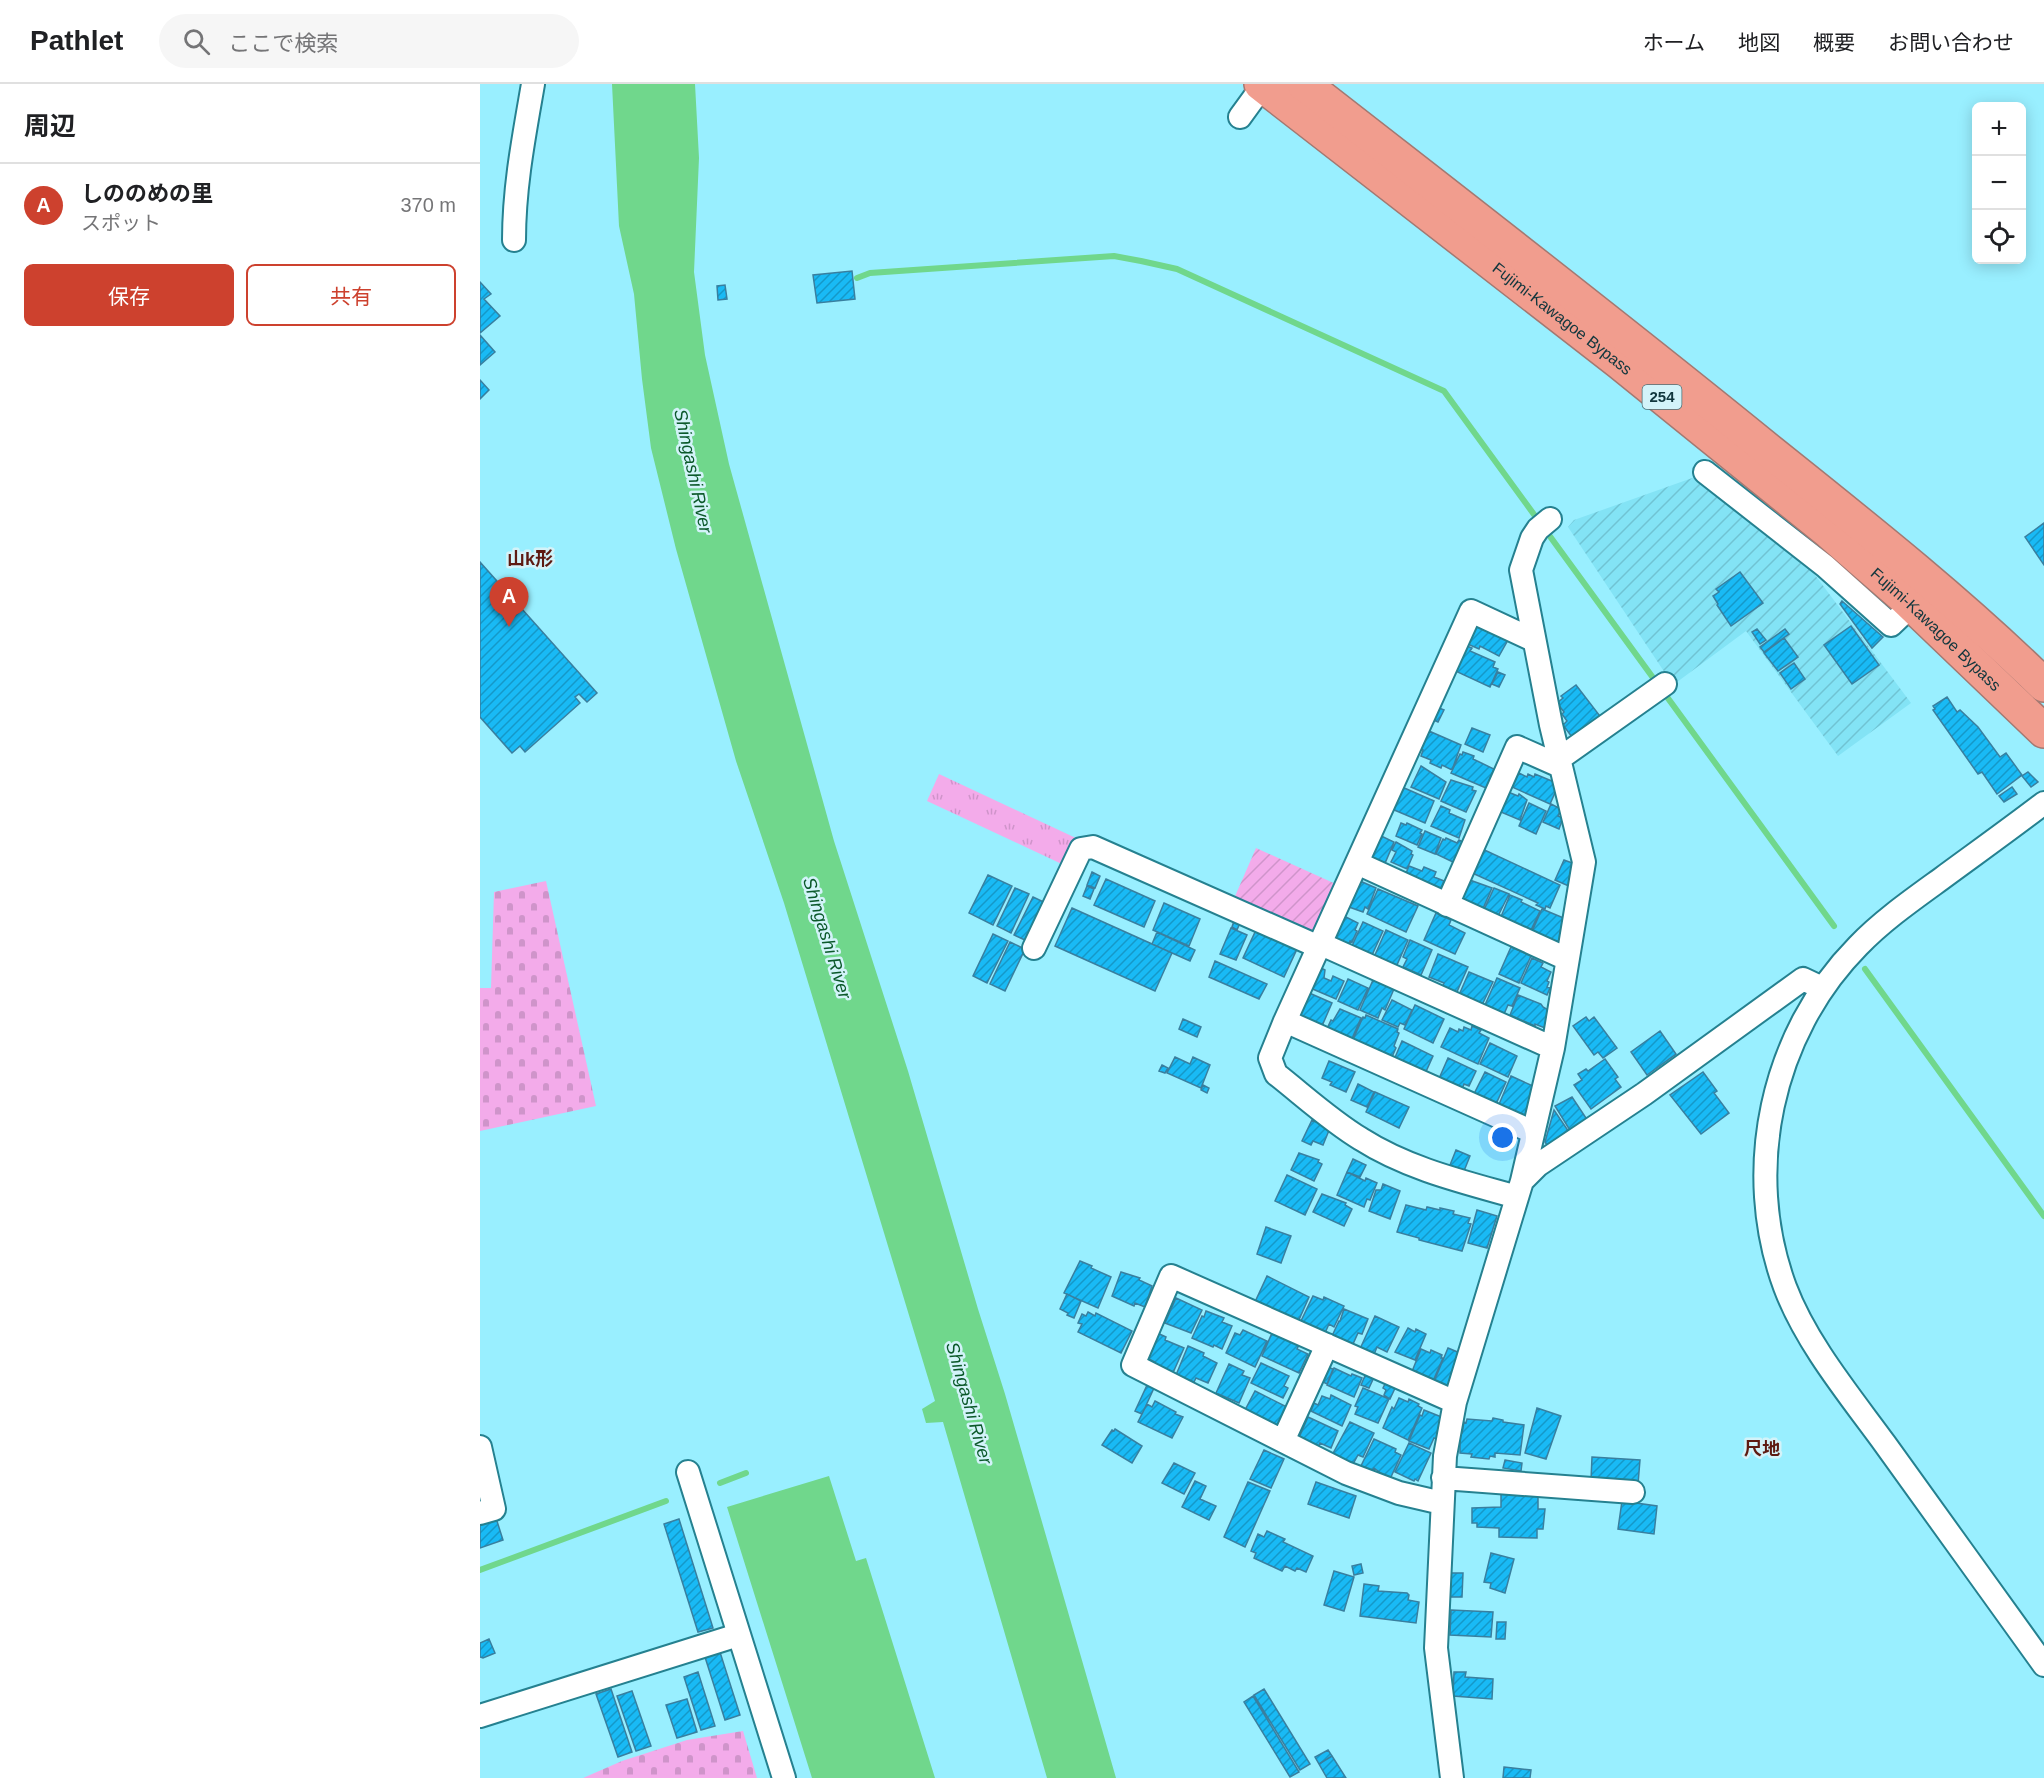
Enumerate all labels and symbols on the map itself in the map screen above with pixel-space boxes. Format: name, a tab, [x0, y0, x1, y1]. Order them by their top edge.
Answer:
street label: Fujimi-Kawagoe Bypass	[1489, 259, 1635, 378]
road number: 254	[1642, 385, 1682, 409]
water label: Shingashi River	[670, 407, 716, 536]
district label: 山k形	[507, 549, 553, 569]
street label: Fujimi-Kawagoe Bypass	[1867, 564, 2004, 694]
pin: A	[489, 578, 528, 627]
water label: Shingashi River	[799, 875, 855, 1002]
your location	[1488, 1123, 1517, 1152]
water label: Shingashi River	[942, 1340, 996, 1467]
district label: 尺地	[1744, 1439, 1780, 1459]

